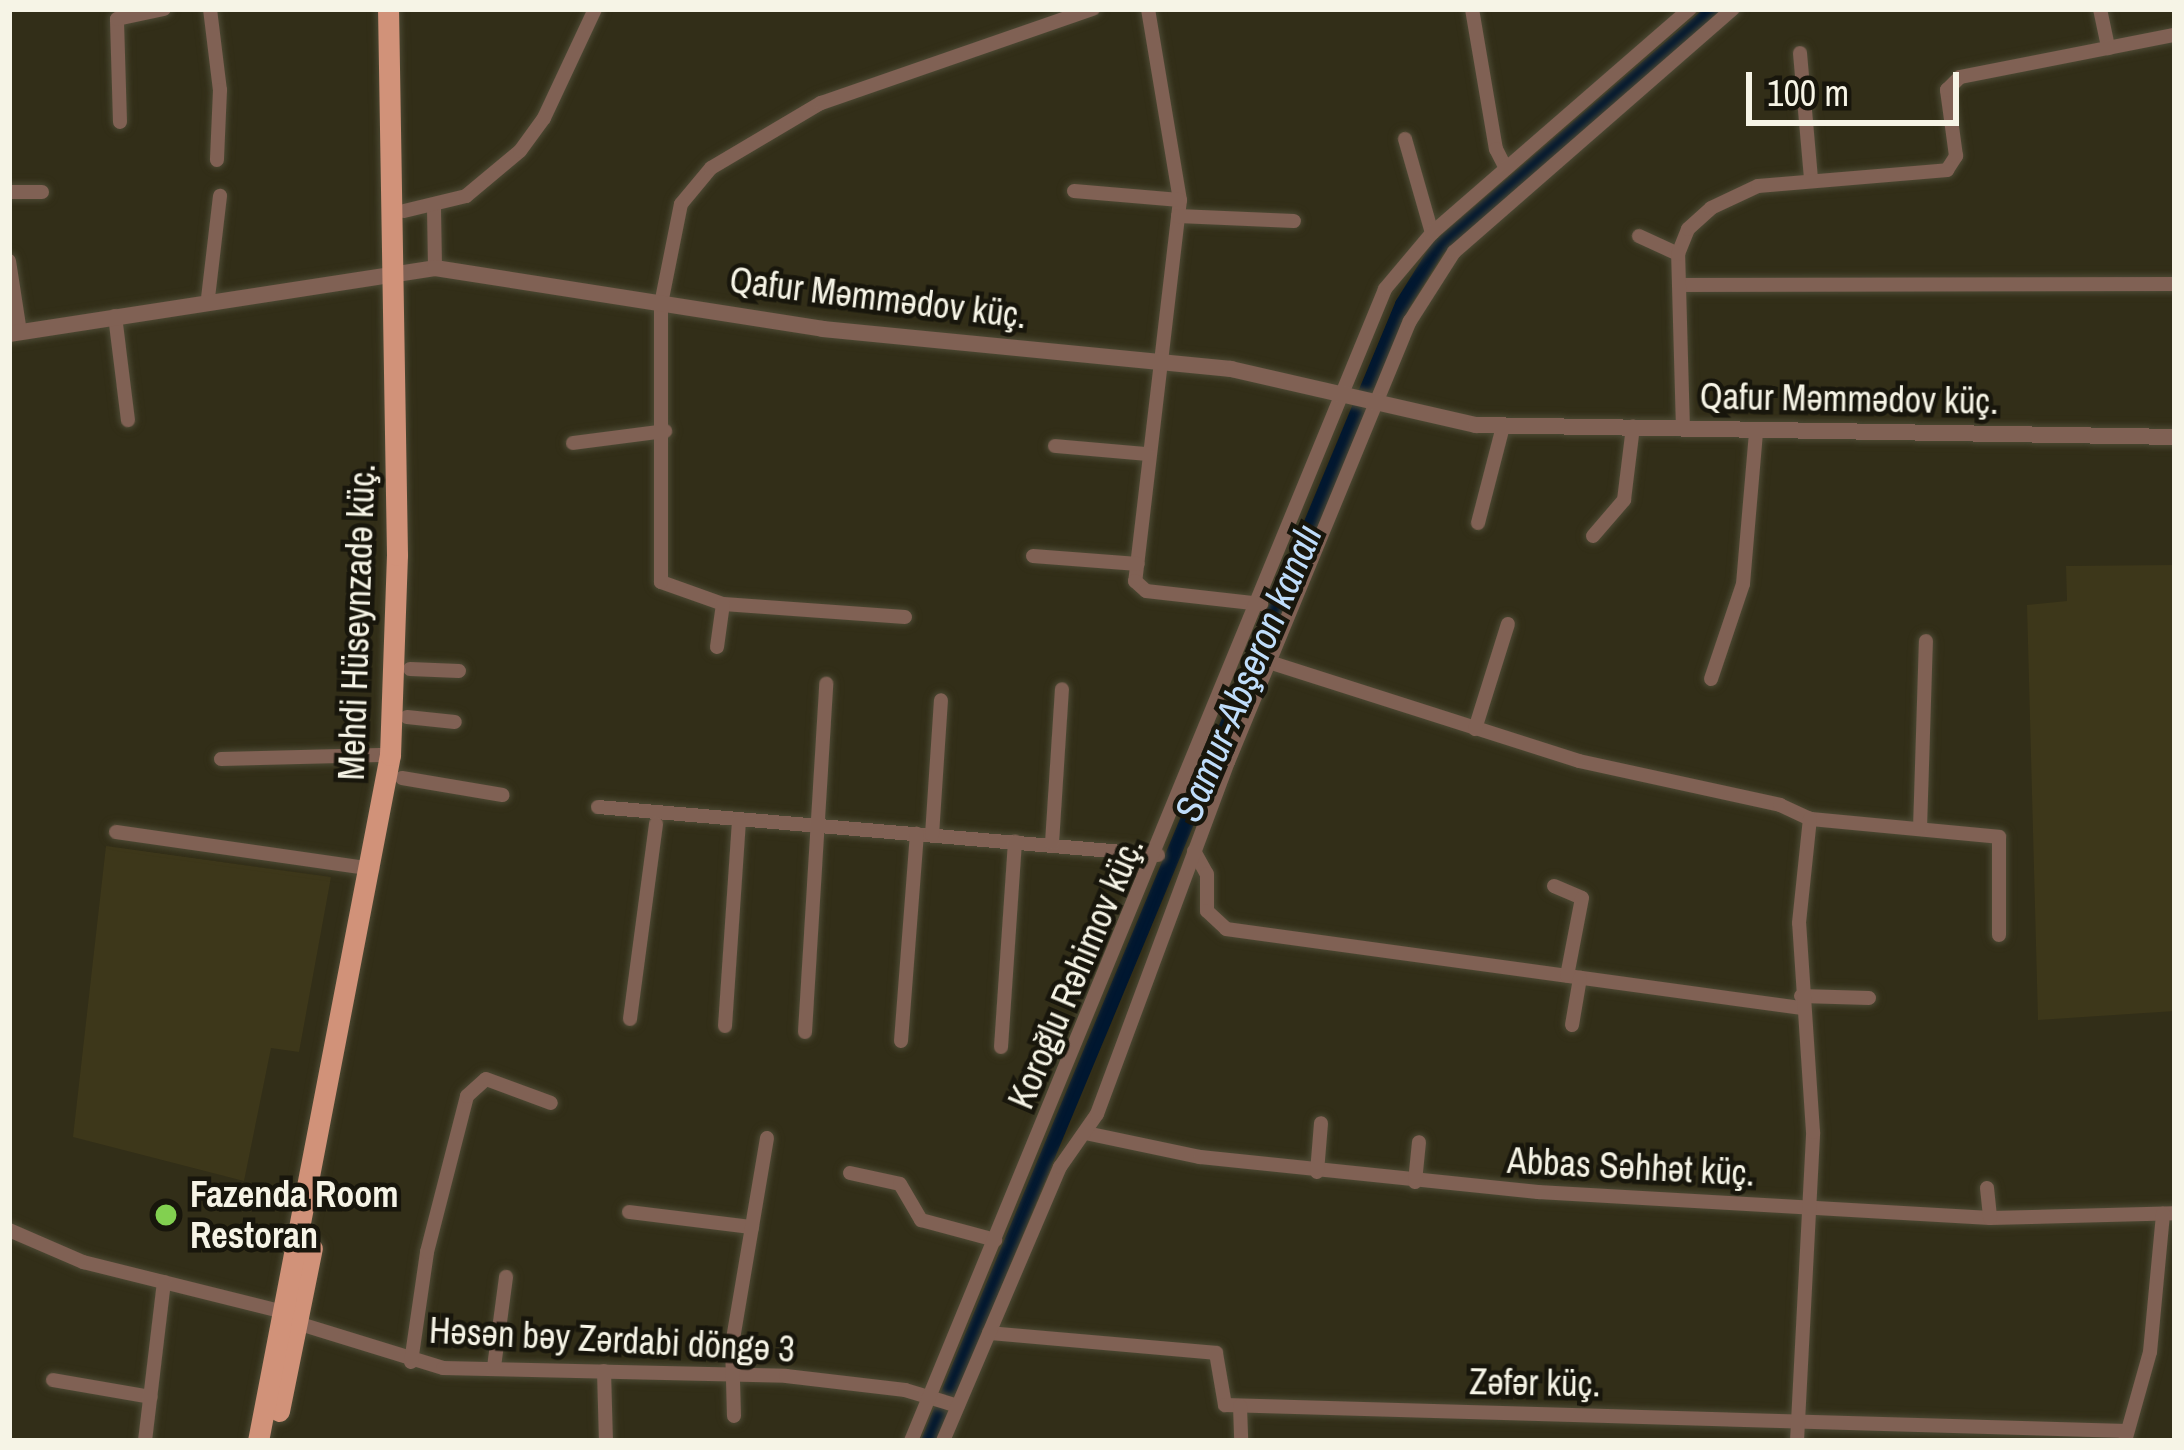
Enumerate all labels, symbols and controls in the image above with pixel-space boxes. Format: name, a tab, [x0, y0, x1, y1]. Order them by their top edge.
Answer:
scale bar	[1752, 48, 1965, 122]
text: 100 m	[1767, 69, 1849, 117]
street label: Qafur Məmmədov küç.	[727, 258, 1029, 338]
street label: Qafur Məmmədov küç.	[1699, 375, 1999, 423]
street label: Mehdi Hüseynzadə küç.	[330, 463, 384, 781]
water label: Samur-Abşeron kanalı	[1164, 517, 1332, 829]
street label: Koroğlu Rəhimov küç.	[999, 831, 1153, 1115]
street label: Abbas Səhhət küç.	[1506, 1139, 1756, 1195]
place label: Fazenda Room Restoran	[190, 1172, 399, 1257]
marker: Fazenda Room Restoran	[153, 1202, 179, 1228]
street label: Həsən bəy Zərdabi döngə 3	[428, 1309, 796, 1371]
street label: Zəfər küç.	[1469, 1360, 1601, 1406]

